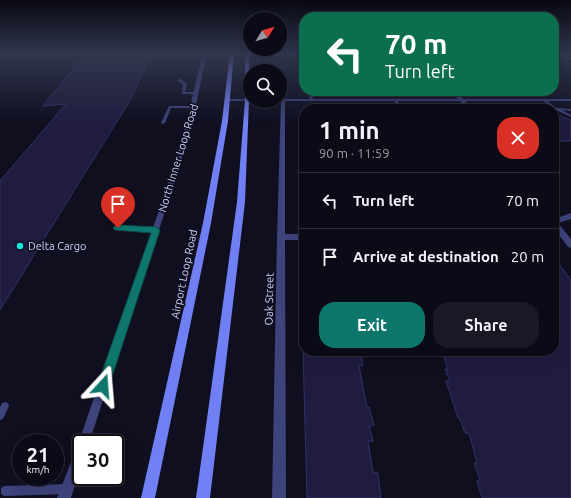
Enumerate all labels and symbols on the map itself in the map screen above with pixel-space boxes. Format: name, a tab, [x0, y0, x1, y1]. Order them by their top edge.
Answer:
north arrow	[243, 12, 287, 56]
street label: North Inner Loop Road	[156, 102, 200, 214]
pin	[101, 187, 135, 228]
street label: Airport Loop Road	[169, 228, 199, 320]
place label: Delta Cargo	[28, 240, 87, 252]
marker: Delta Cargo	[15, 241, 25, 251]
street label: Oak Street	[263, 272, 275, 326]
position arrow	[82, 365, 124, 407]
speed limit sign: 30	[72, 434, 124, 486]

